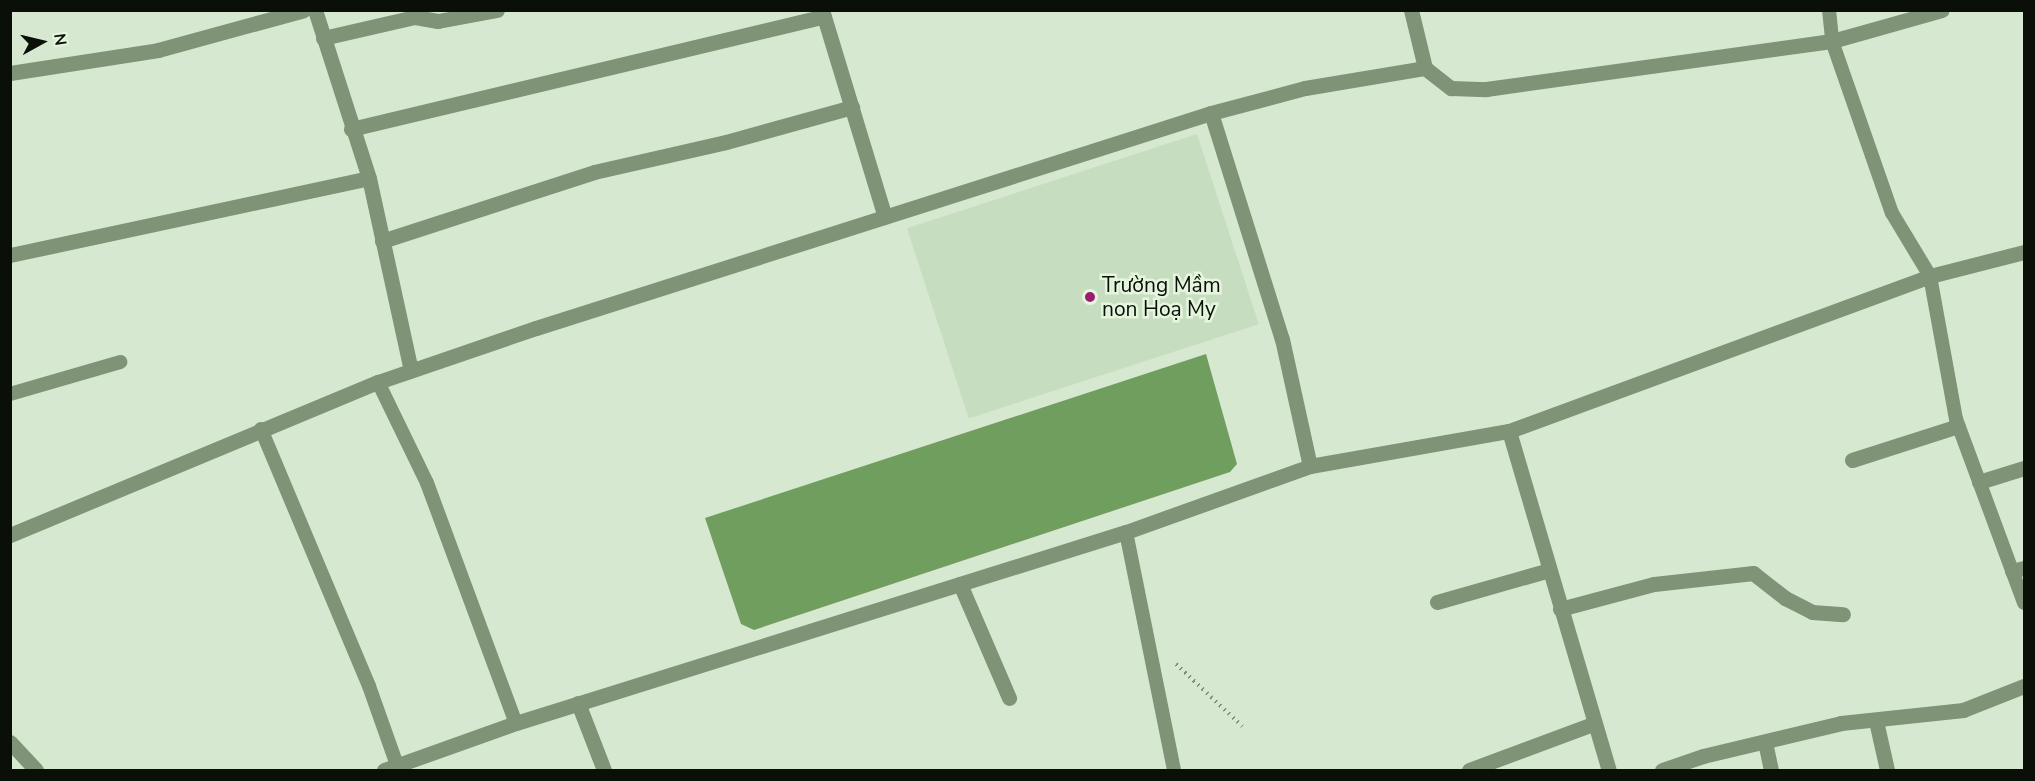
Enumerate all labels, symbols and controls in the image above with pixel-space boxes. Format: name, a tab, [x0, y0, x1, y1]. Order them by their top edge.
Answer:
north arrow	[12, 12, 72, 72]
text: N	[48, 32, 72, 47]
place label: Trường Mầm non Hoạ My	[1102, 272, 1221, 322]
marker: Trường Mầm non Hoạ My	[1083, 290, 1097, 304]

